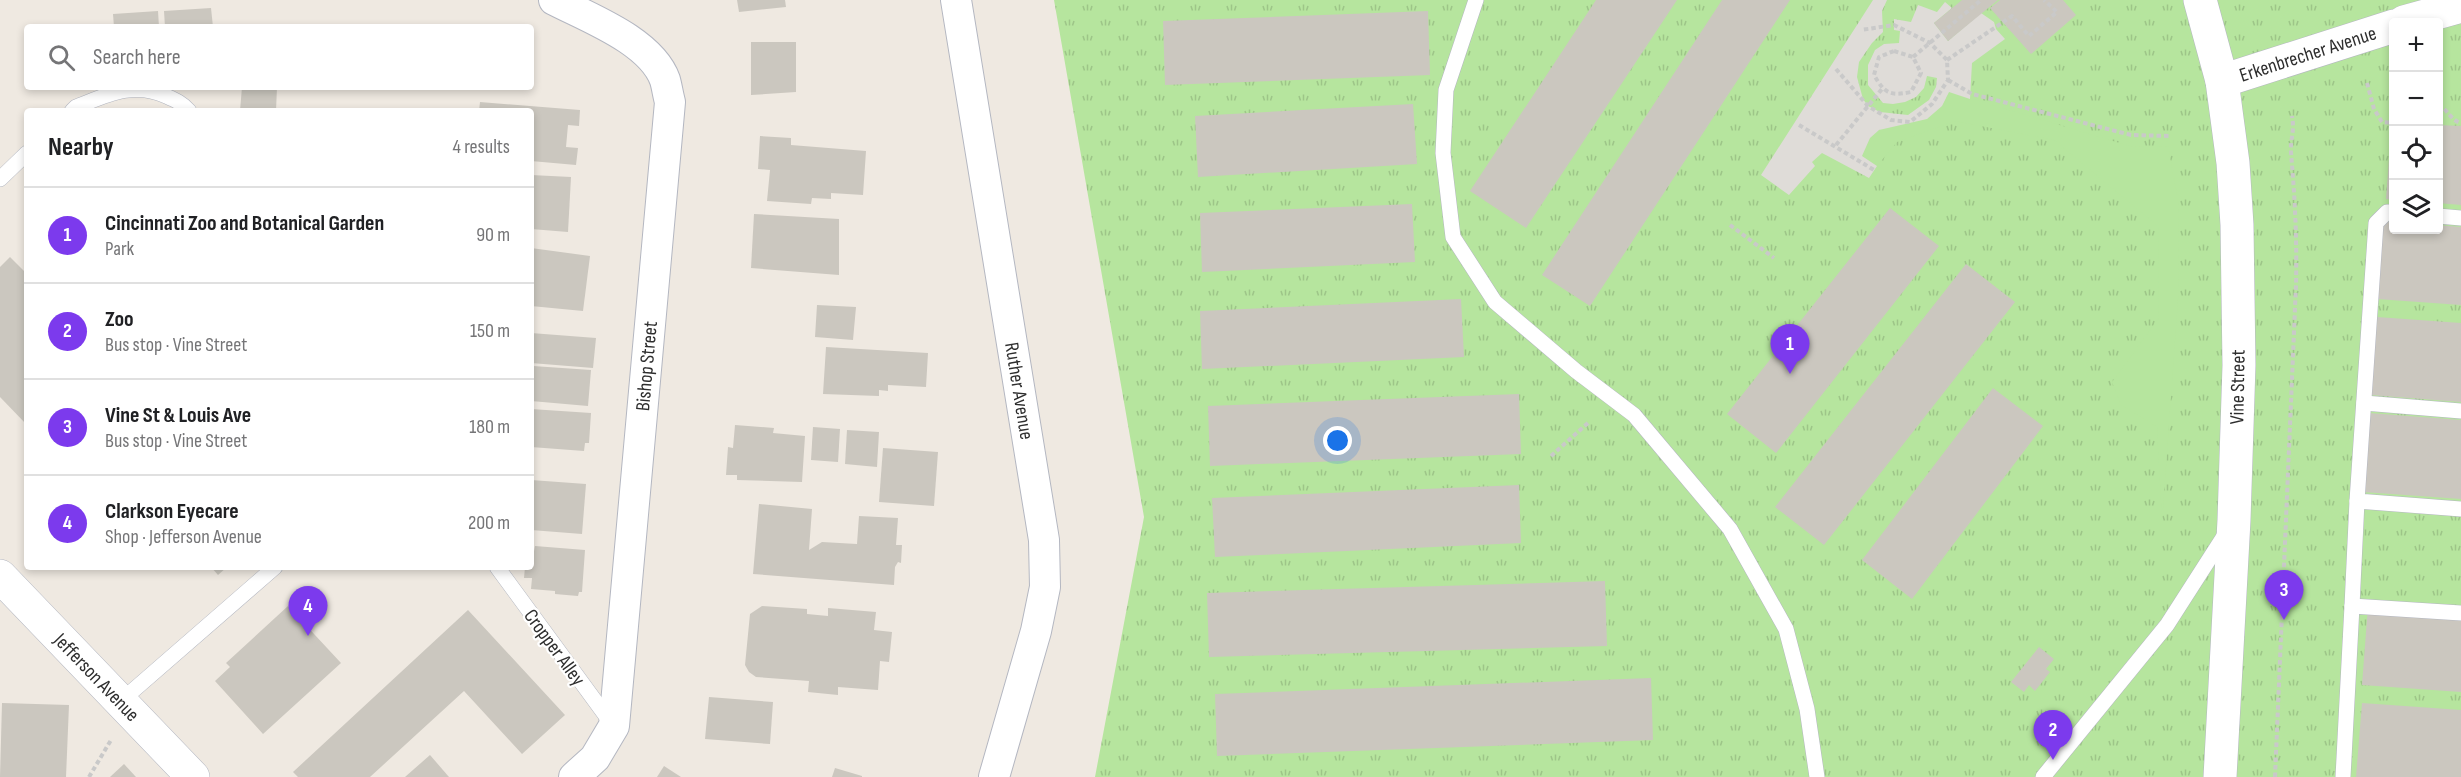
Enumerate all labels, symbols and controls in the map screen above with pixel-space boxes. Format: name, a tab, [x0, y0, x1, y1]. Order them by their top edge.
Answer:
map controls	[2389, 18, 2443, 234]
button: +	[2389, 18, 2443, 72]
street label: Erkenbrecher Avenue	[2237, 21, 2379, 88]
search box	[24, 24, 534, 90]
icon: search	[45, 41, 78, 74]
text: Search here	[93, 44, 180, 71]
button: −	[2389, 72, 2443, 126]
button: locate	[2389, 126, 2443, 180]
text: Nearby	[48, 132, 114, 163]
text: 4 results	[453, 135, 510, 159]
button: layers	[2389, 180, 2443, 234]
text: Cincinnati Zoo and Botanical Garden	[105, 210, 384, 237]
text: 1	[64, 223, 71, 247]
text: 90 m	[476, 223, 510, 247]
text: Park	[105, 237, 134, 261]
text: Zoo	[105, 306, 134, 333]
text: 2	[63, 319, 72, 343]
text: 150 m	[470, 319, 510, 343]
street label: Bishop Street	[631, 320, 663, 412]
pin: 1	[1770, 324, 1810, 374]
text: Bus stop · Vine Street	[105, 333, 247, 357]
street label: Ruther Avenue	[999, 341, 1038, 441]
street label: Vine Street	[2225, 349, 2251, 425]
text: Vine St & Louis Ave	[105, 402, 251, 429]
text: 3	[63, 415, 72, 439]
text: 180 m	[469, 415, 510, 439]
your location	[1323, 426, 1352, 455]
text: Bus stop · Vine Street	[105, 429, 247, 453]
text: Clarkson Eyecare	[105, 498, 239, 525]
text: 4	[63, 511, 72, 535]
text: 200 m	[468, 511, 510, 535]
text: Shop · Jefferson Avenue	[105, 525, 262, 549]
pin: 3	[2264, 570, 2304, 620]
pin: 4	[288, 586, 328, 636]
street label: Cropper Alley	[518, 605, 590, 691]
street label: Jefferson Avenue	[48, 628, 144, 727]
pin: 2	[2034, 710, 2072, 760]

